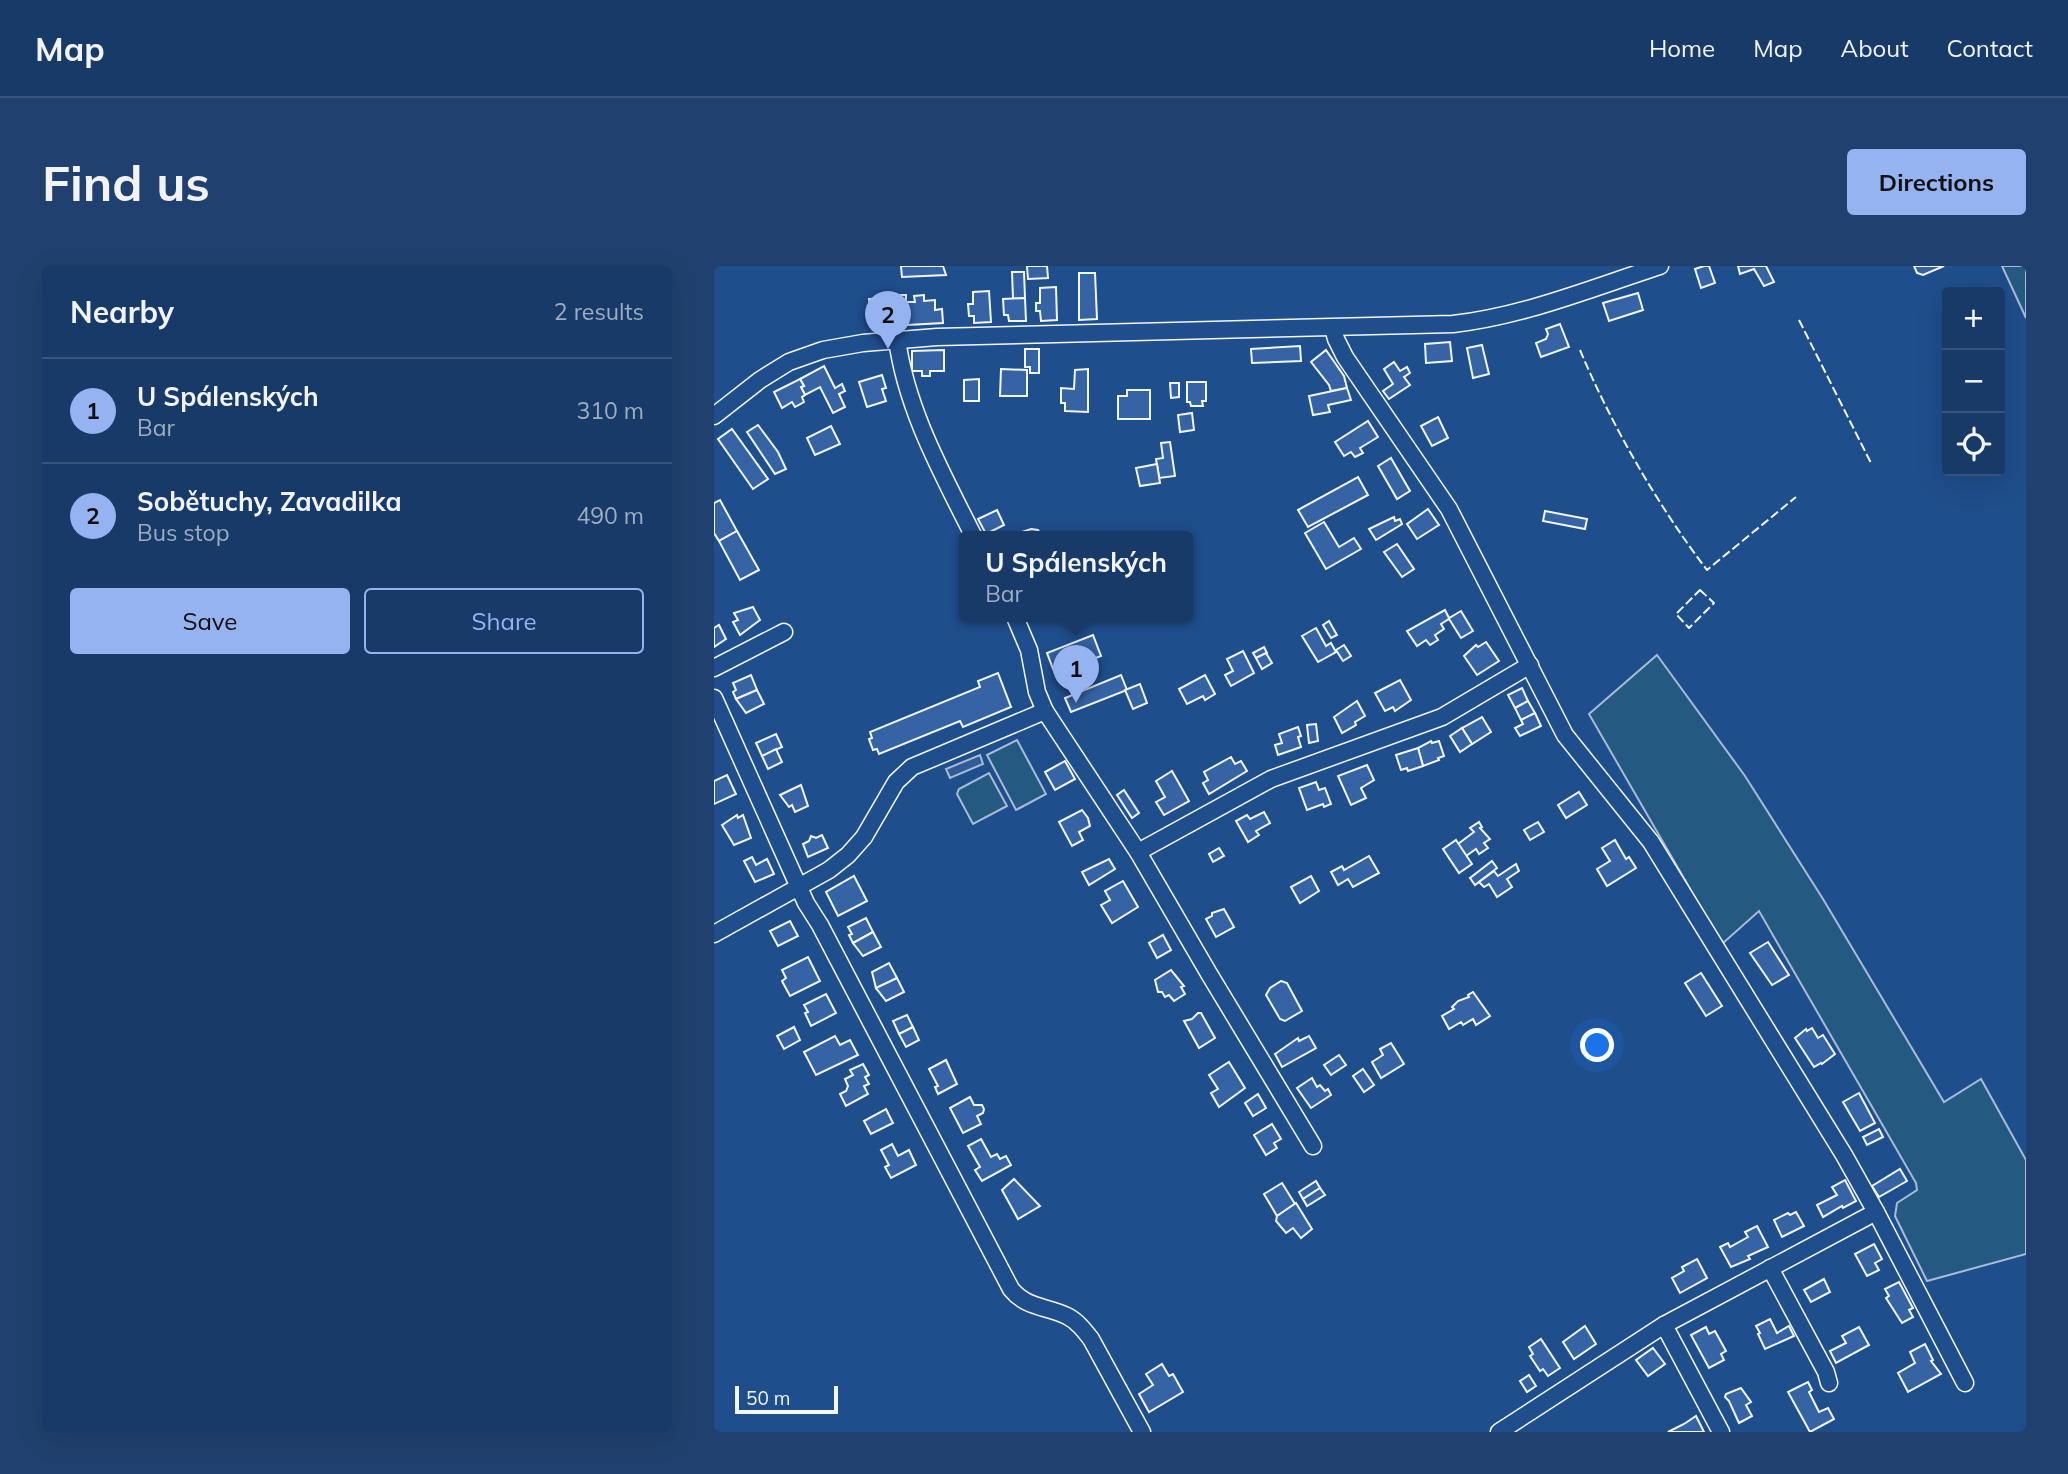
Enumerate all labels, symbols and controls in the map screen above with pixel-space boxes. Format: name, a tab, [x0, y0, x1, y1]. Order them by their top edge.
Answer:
text: Map	[35, 28, 105, 69]
text: Home	[1649, 33, 1715, 63]
text: Map	[1753, 33, 1803, 63]
text: About	[1841, 33, 1909, 63]
text: Contact	[1947, 33, 2033, 63]
button: Directions	[1847, 149, 2026, 215]
text: Find us	[42, 152, 210, 213]
map controls	[1942, 287, 2005, 476]
button: +	[1942, 287, 2005, 350]
pin: 2	[865, 291, 911, 349]
text: Nearby	[70, 293, 174, 331]
text: 2 results	[554, 297, 644, 326]
button: −	[1942, 350, 2005, 413]
text: U Spálenských	[137, 380, 319, 413]
text: 1	[86, 396, 100, 425]
text: 310 m	[576, 396, 644, 425]
text: Bar	[137, 413, 175, 442]
button: locate	[1942, 413, 2005, 476]
text: Sobětuchy, Zavadilka	[137, 485, 402, 518]
text: 2	[86, 501, 100, 530]
text: 490 m	[576, 501, 644, 530]
text: Bus stop	[137, 518, 229, 547]
popup	[959, 531, 1193, 622]
text: U Spálenských	[985, 546, 1167, 579]
text: Bar	[985, 579, 1023, 608]
button: Save	[70, 588, 350, 654]
button: Share	[364, 588, 644, 654]
pin: 1	[1053, 645, 1099, 703]
your location	[1580, 1028, 1614, 1062]
scale bar	[735, 1383, 838, 1415]
text: 50 m	[746, 1386, 790, 1410]

